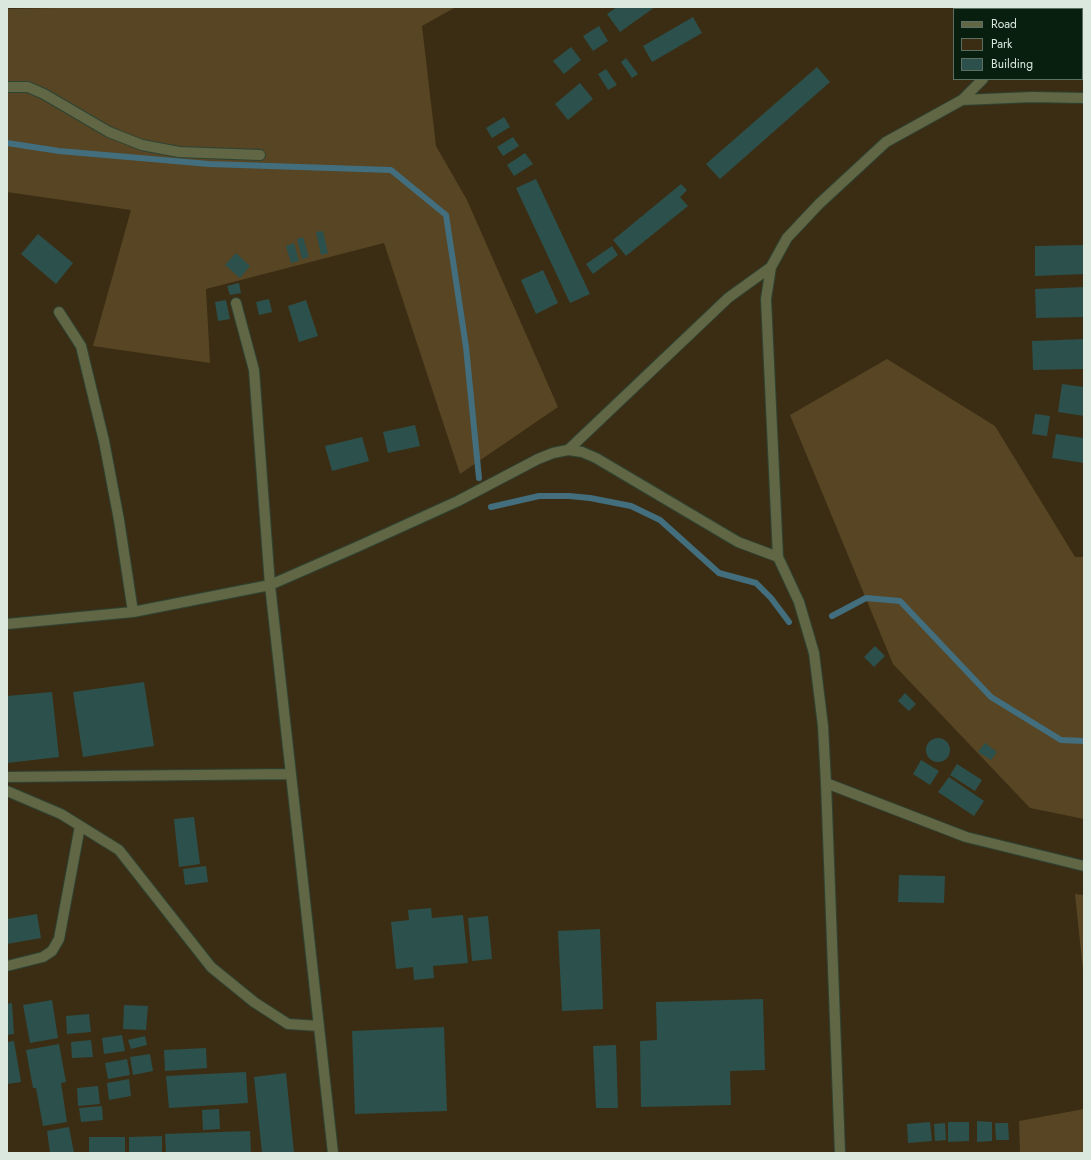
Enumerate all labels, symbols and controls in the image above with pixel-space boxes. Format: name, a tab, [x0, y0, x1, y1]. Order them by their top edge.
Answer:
legend	[953, 8, 1083, 80]
text: Road	[991, 15, 1017, 33]
text: Park	[991, 35, 1012, 53]
text: Building	[991, 55, 1033, 73]

